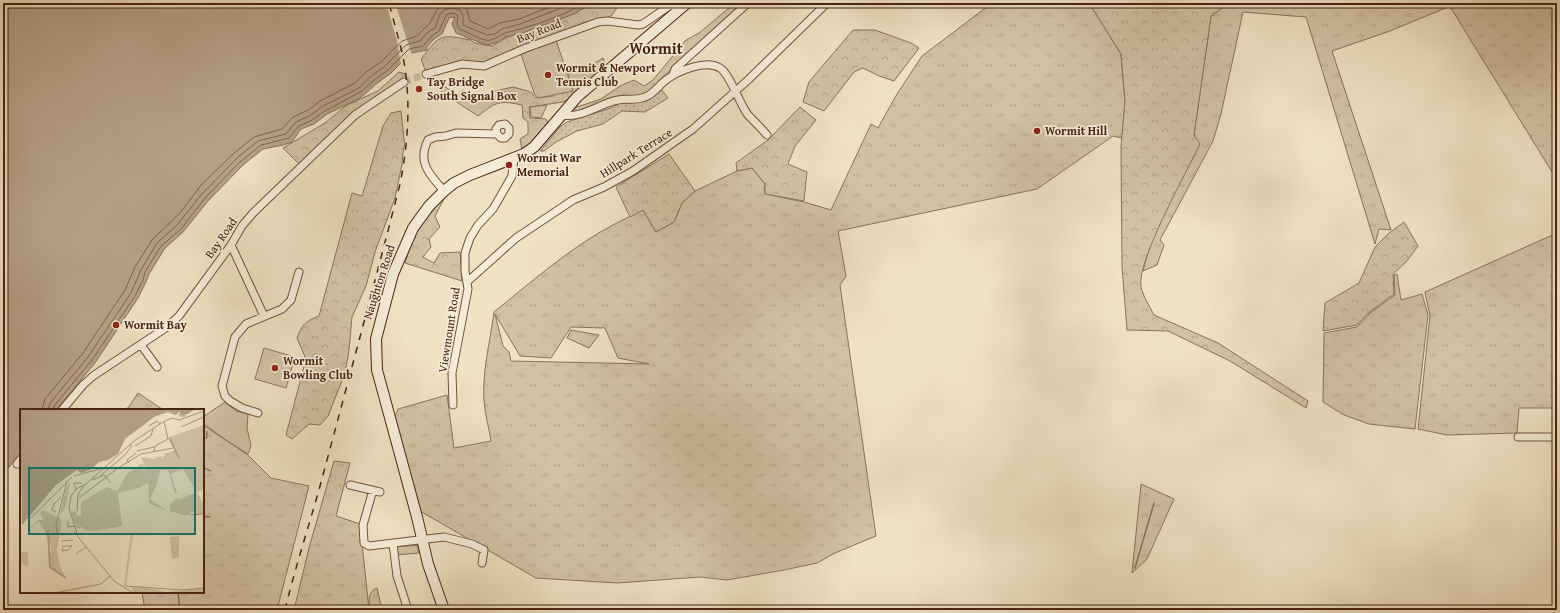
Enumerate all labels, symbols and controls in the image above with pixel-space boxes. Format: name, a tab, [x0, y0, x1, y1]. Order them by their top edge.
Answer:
street label: Bay Road	[514, 14, 564, 47]
district label: Wormit	[629, 36, 683, 60]
place label: Wormit & Newport Tennis Club	[556, 59, 656, 90]
marker: Wormit & Newport Tennis Club	[543, 70, 553, 80]
place label: Tay Bridge South Signal Box	[427, 73, 517, 104]
marker: Tay Bridge South Signal Box	[414, 84, 424, 94]
place label: Wormit Hill	[1045, 122, 1108, 139]
street label: Hillpark Terrace	[596, 123, 675, 182]
marker: Wormit Hill	[1032, 126, 1042, 136]
place label: Wormit War Memorial	[517, 149, 582, 180]
marker: Wormit War Memorial	[504, 160, 514, 170]
street label: Bay Road	[200, 213, 241, 262]
street label: Naughton Road	[358, 242, 399, 321]
street label: Viewmount Road	[433, 285, 464, 374]
place label: Wormit Bay	[124, 316, 187, 333]
marker: Wormit Bay	[111, 320, 121, 330]
place label: Wormit Bowling Club	[283, 352, 353, 383]
marker: Wormit Bowling Club	[270, 363, 280, 373]
inset map	[20, 409, 204, 593]

